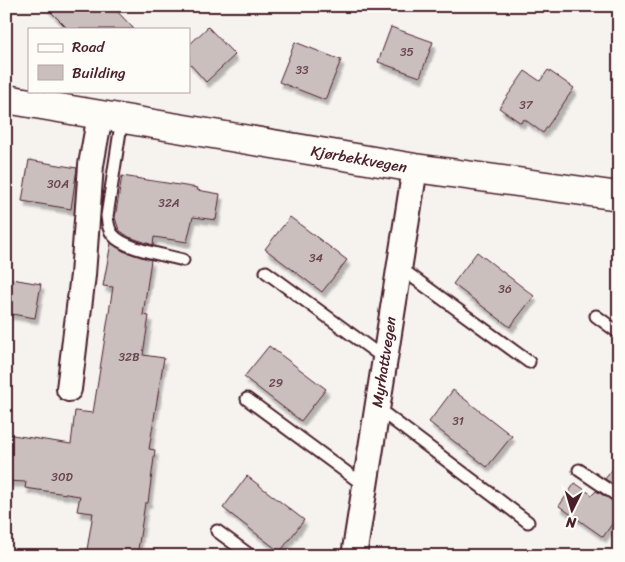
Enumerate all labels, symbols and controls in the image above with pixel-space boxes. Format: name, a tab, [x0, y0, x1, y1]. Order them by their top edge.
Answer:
legend	[28, 28, 190, 92]
text: Road	[72, 34, 105, 60]
house number: 35	[400, 41, 414, 63]
house number: 33	[295, 59, 309, 81]
text: Building	[72, 60, 126, 86]
house number: 37	[519, 94, 534, 116]
street label: Kjørbekkvegen	[309, 138, 409, 180]
house number: 30A	[47, 173, 69, 195]
house number: 32A	[158, 192, 180, 214]
house number: 34	[309, 247, 324, 269]
house number: 36	[498, 278, 512, 300]
street label: Myrhattvegen	[364, 315, 404, 409]
house number: 32B	[118, 346, 140, 368]
house number: 29	[269, 372, 283, 394]
house number: 31	[452, 410, 464, 432]
house number: 30D	[51, 466, 73, 488]
north arrow	[548, 484, 598, 534]
text: N	[565, 510, 578, 535]

